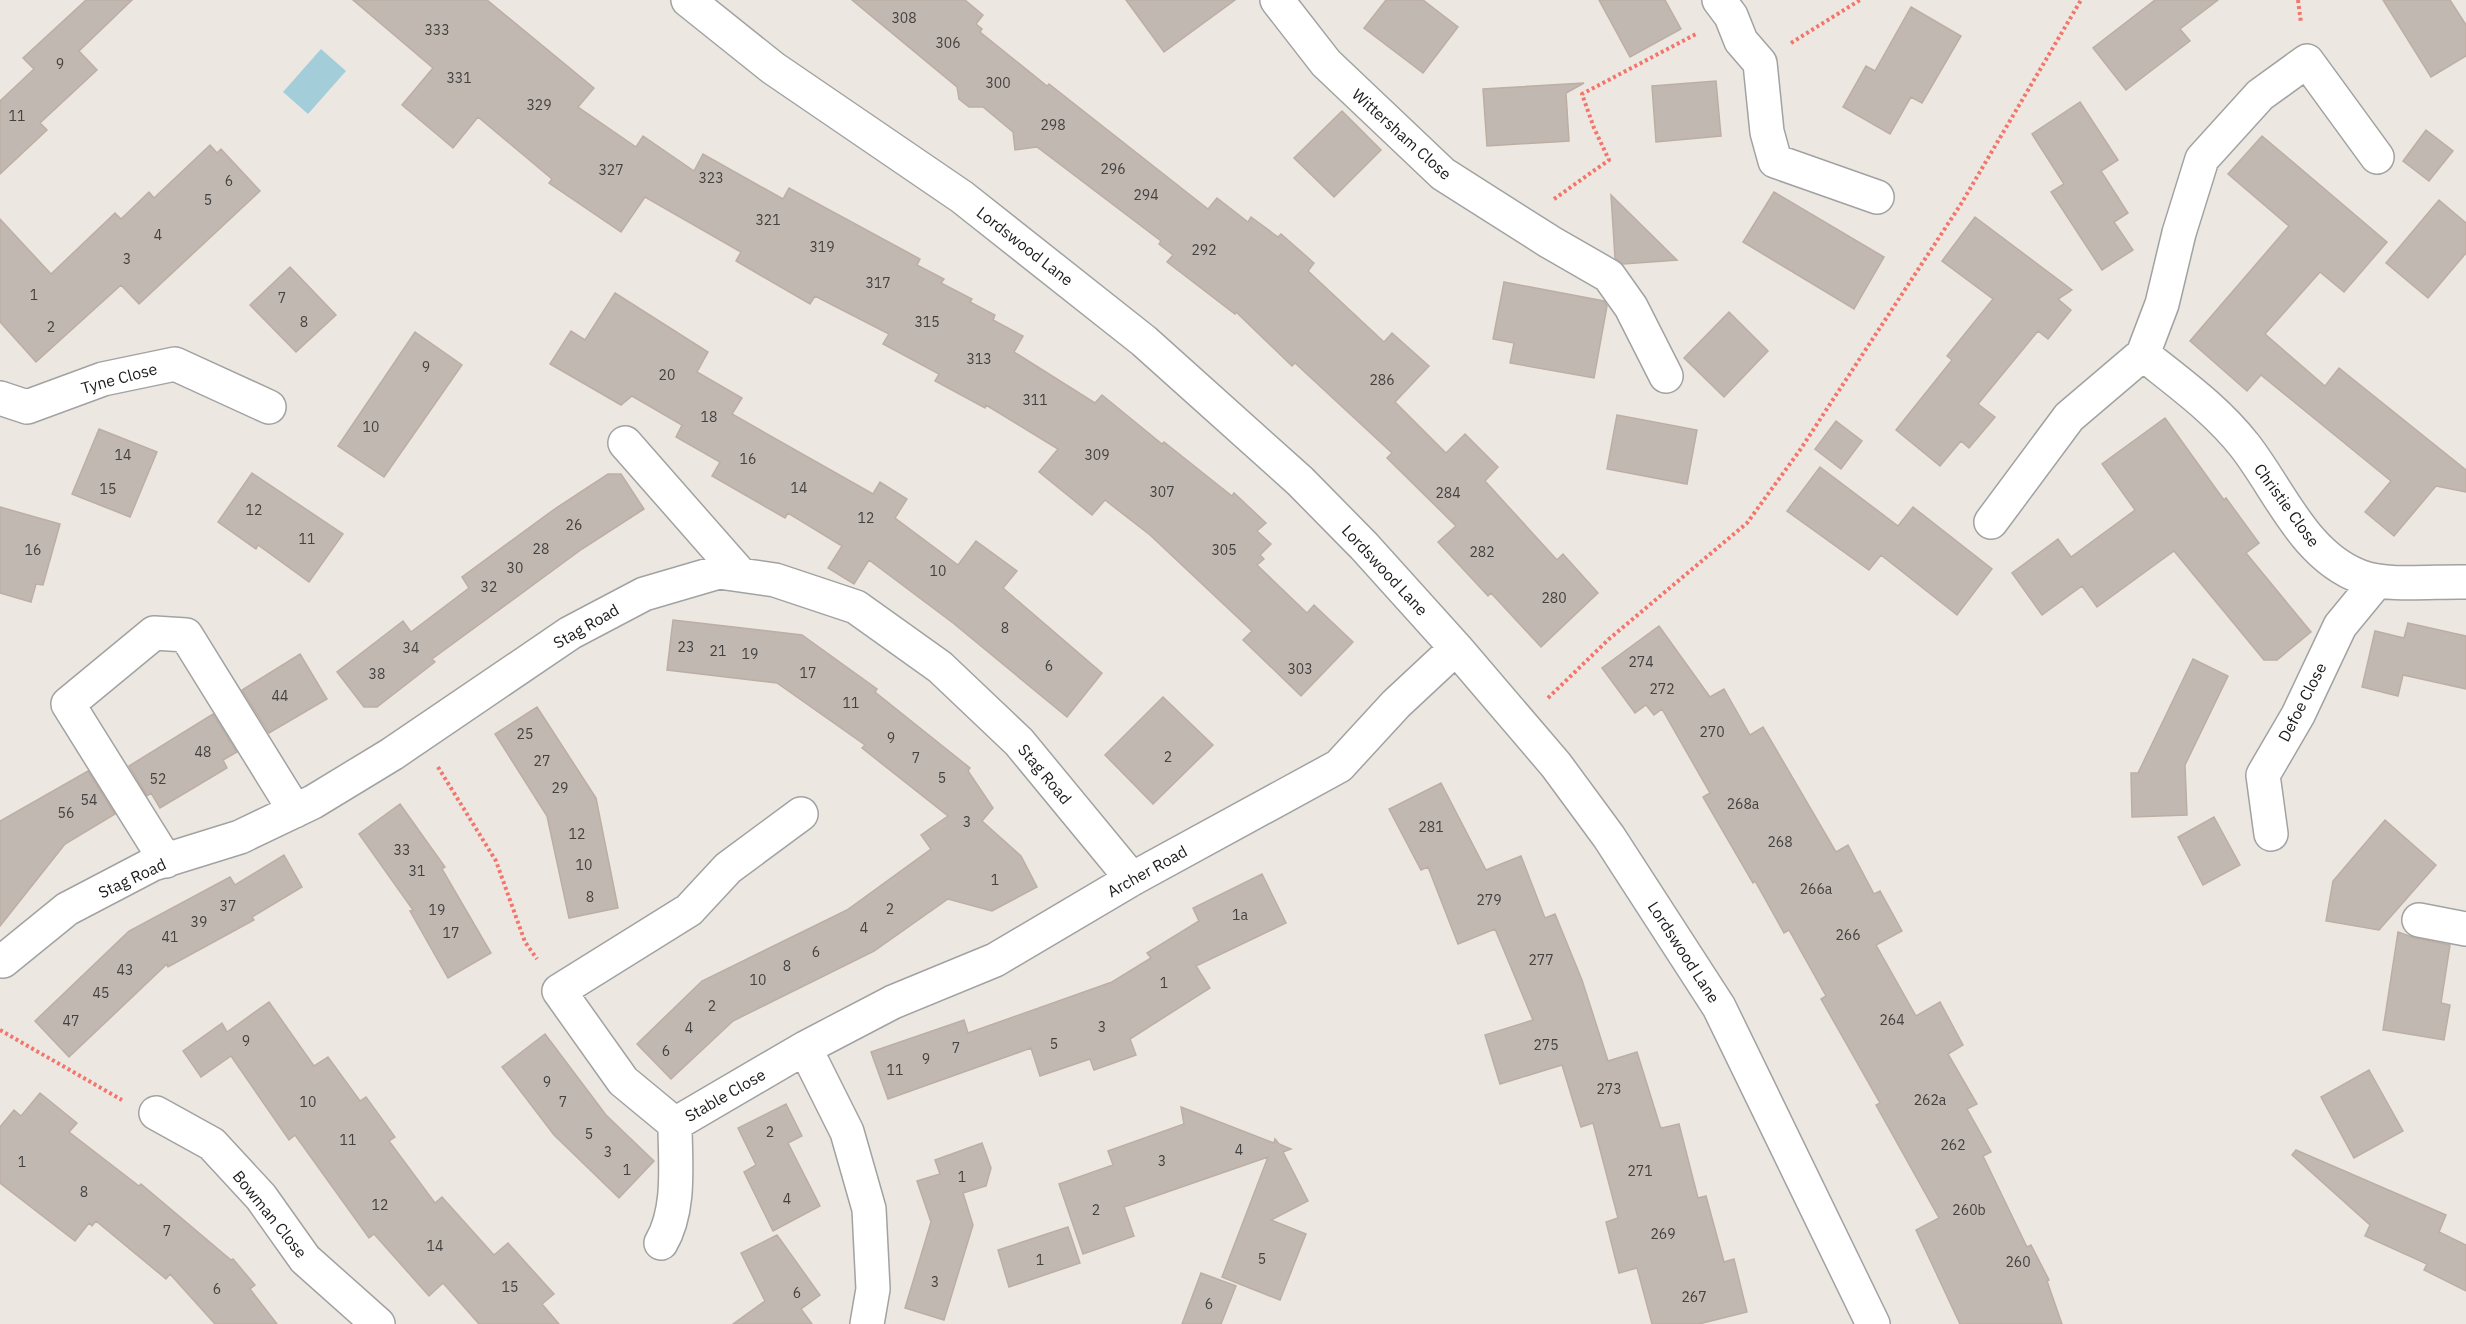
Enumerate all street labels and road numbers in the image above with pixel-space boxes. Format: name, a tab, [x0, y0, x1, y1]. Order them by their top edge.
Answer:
street label: Wittersham Close	[1348, 84, 1456, 184]
street label: Lordswood Lane	[973, 202, 1077, 290]
street label: Tyne Close	[79, 358, 159, 398]
street label: Christie Close	[2250, 459, 2324, 551]
street label: Lordswood Lane	[1338, 520, 1432, 620]
street label: Stag Road	[550, 599, 622, 653]
street label: Defoe Close	[2274, 659, 2331, 745]
street label: Stag Road	[1014, 740, 1076, 808]
street label: Archer Road	[1103, 841, 1191, 901]
street label: Stag Road	[95, 854, 169, 902]
street label: Lordswood Lane	[1644, 897, 1724, 1007]
street label: Stable Close	[681, 1064, 769, 1126]
street label: Bowman Close	[229, 1166, 312, 1262]

